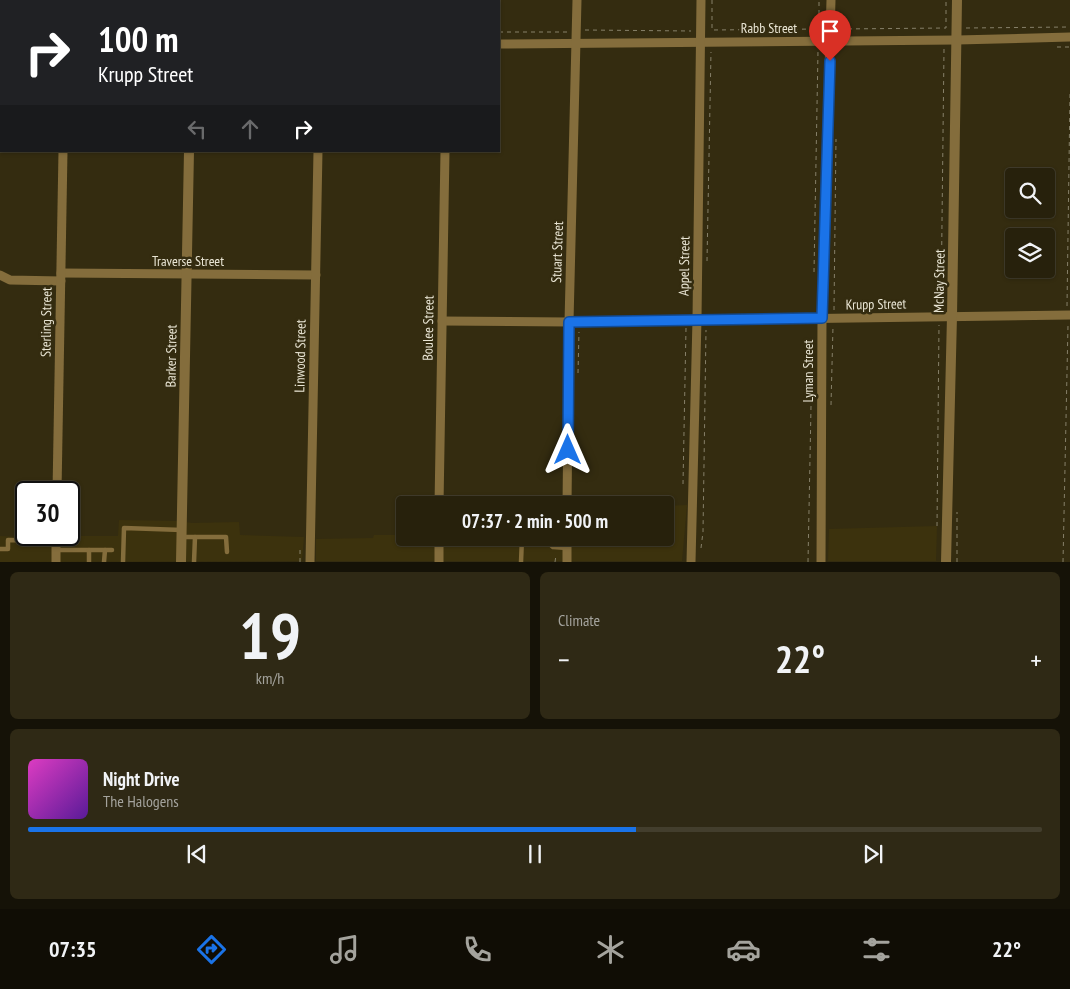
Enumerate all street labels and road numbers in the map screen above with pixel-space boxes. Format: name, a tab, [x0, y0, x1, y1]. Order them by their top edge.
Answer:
street label: Rabb Street	[741, 19, 797, 37]
street label: Stuart Street	[547, 221, 567, 283]
street label: Appel Street	[674, 236, 694, 296]
street label: McNay Street	[929, 249, 949, 313]
street label: Traverse Street	[152, 252, 224, 270]
street label: Sterling Street	[36, 287, 56, 357]
street label: Krupp Street	[846, 294, 907, 314]
street label: Boulee Street	[418, 295, 438, 361]
street label: Linwood Street	[290, 319, 310, 393]
street label: Barker Street	[161, 324, 181, 388]
street label: Lyman Street	[799, 339, 817, 402]

